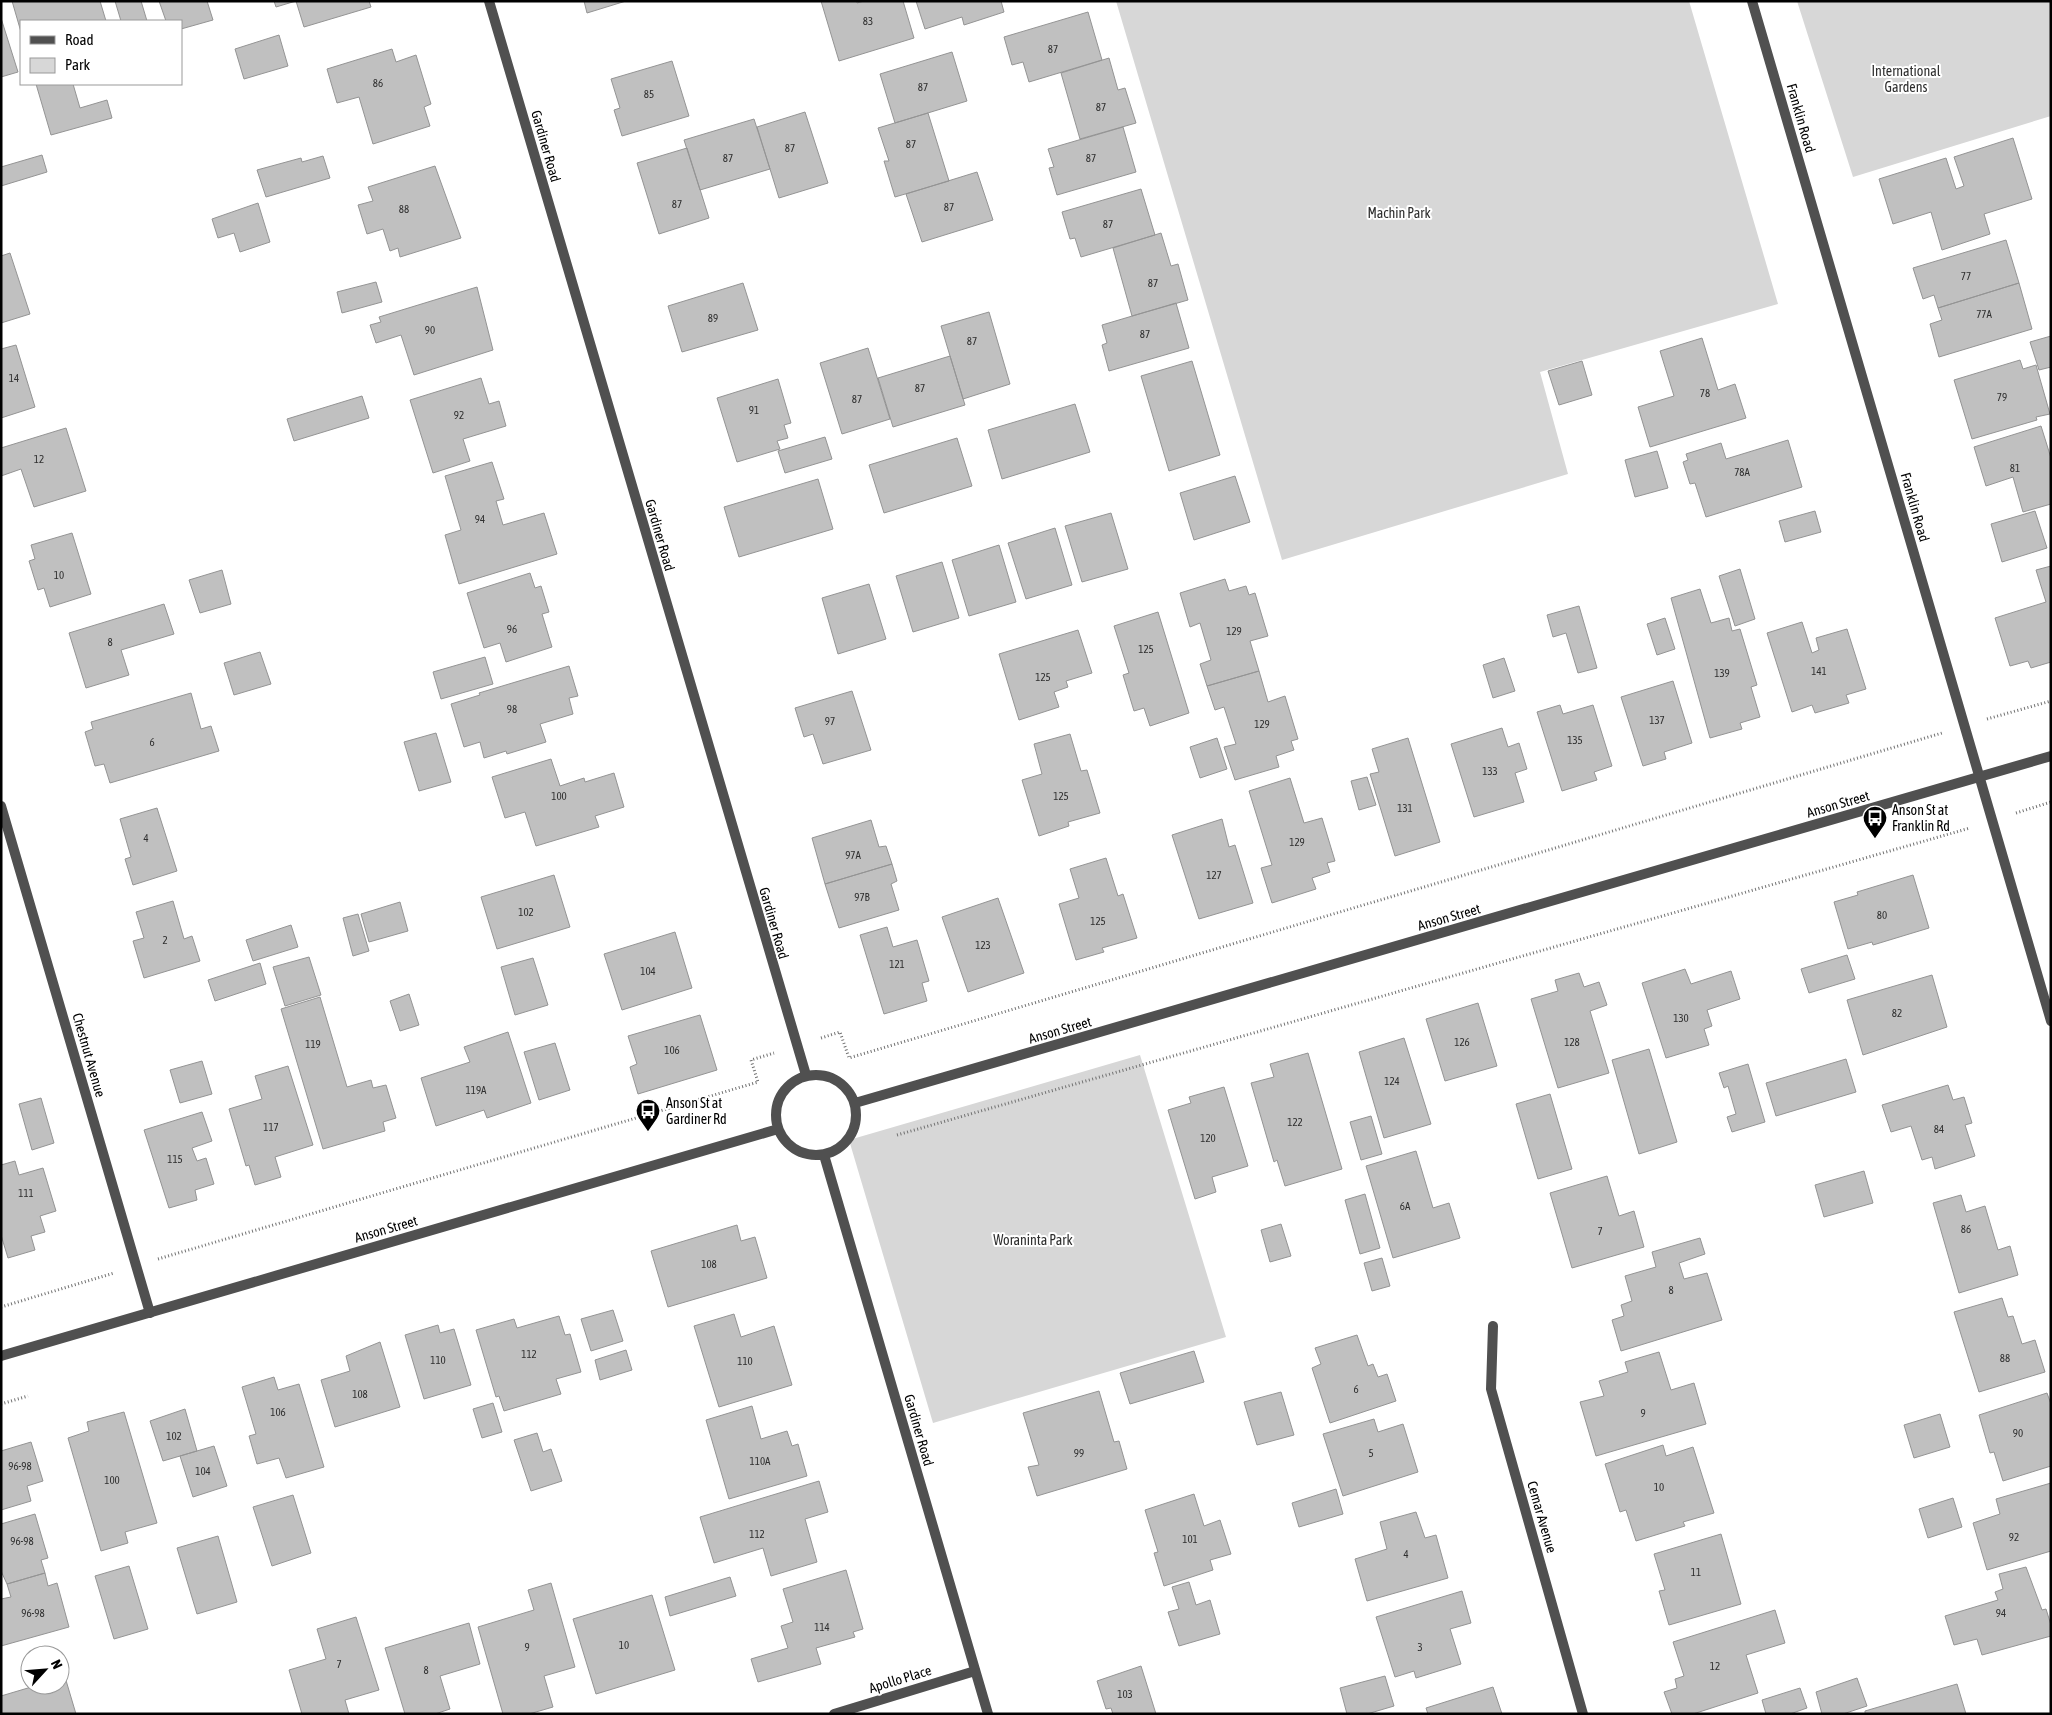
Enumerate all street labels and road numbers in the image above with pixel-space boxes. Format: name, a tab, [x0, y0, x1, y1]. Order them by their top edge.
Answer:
street label: Franklin Road	[1784, 82, 1818, 154]
street label: Gardiner Road	[528, 108, 564, 184]
street label: Franklin Road	[1898, 471, 1932, 543]
street label: Gardiner Road	[642, 497, 678, 573]
street label: Anson Street	[1805, 787, 1871, 821]
street label: Gardiner Road	[756, 885, 792, 961]
street label: Anson Street	[1416, 900, 1482, 934]
street label: Chestnut Avenue	[69, 1011, 109, 1099]
street label: Anson Street	[1027, 1013, 1093, 1047]
street label: Anson Street	[353, 1212, 419, 1246]
street label: Gardiner Road	[901, 1392, 937, 1468]
street label: Cemar Avenue	[1524, 1479, 1560, 1555]
street label: Apollo Place	[867, 1662, 933, 1696]

